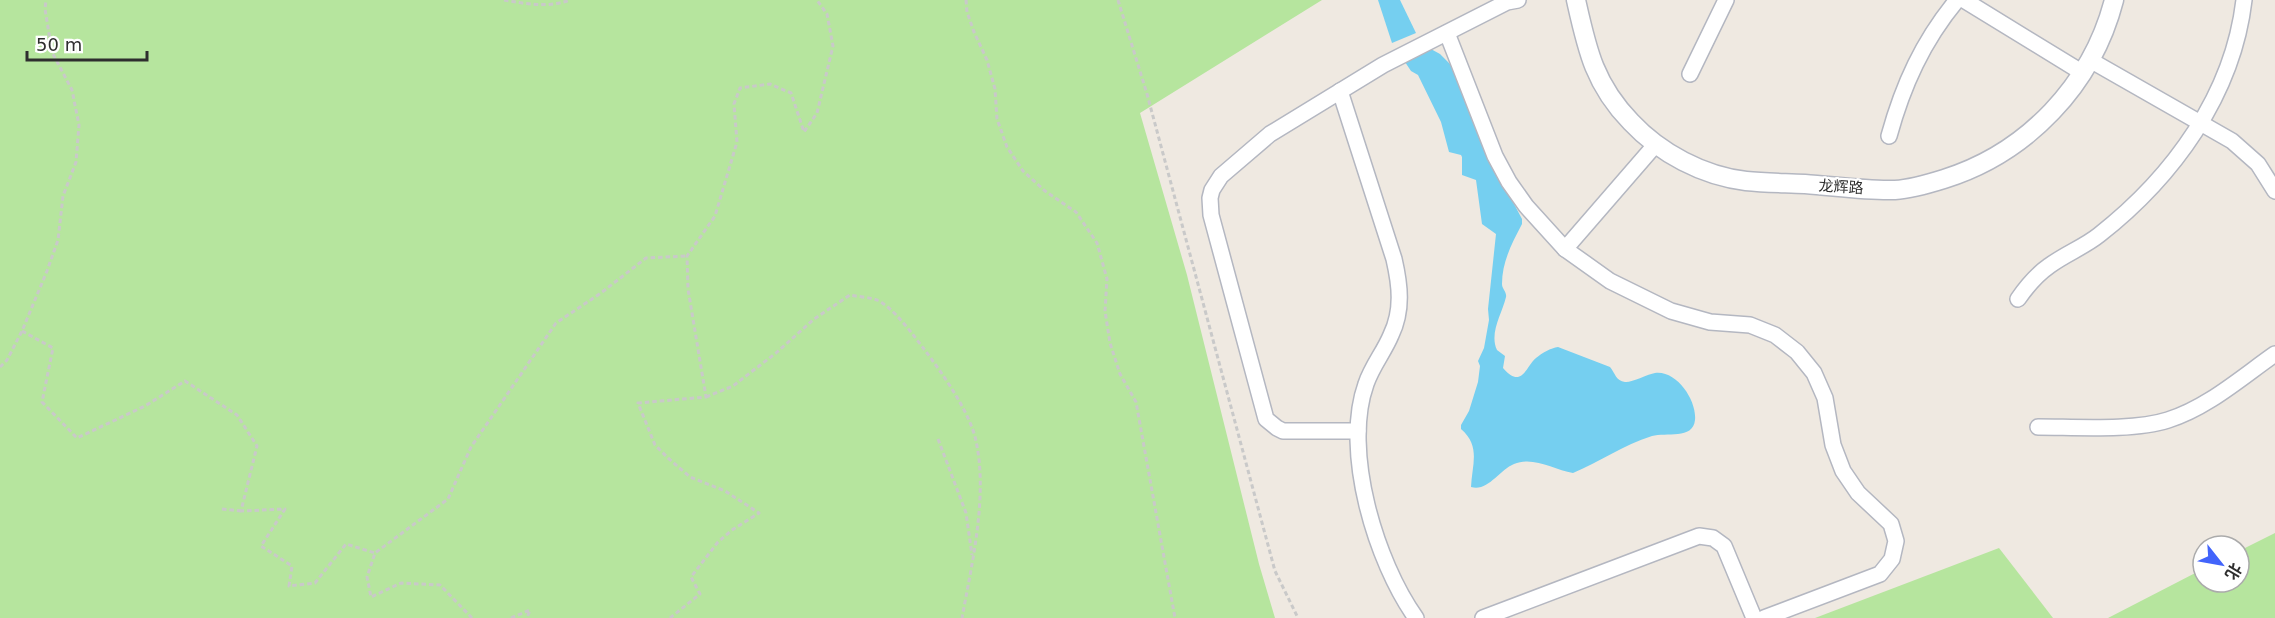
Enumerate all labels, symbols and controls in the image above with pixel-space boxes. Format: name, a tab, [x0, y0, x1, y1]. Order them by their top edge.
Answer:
scale bar	[27, 24, 147, 62]
text: 50 m	[36, 34, 82, 55]
street label: 龙辉路	[1818, 177, 1864, 197]
north arrow	[2191, 534, 2251, 594]
text: 北	[2221, 560, 2246, 583]

